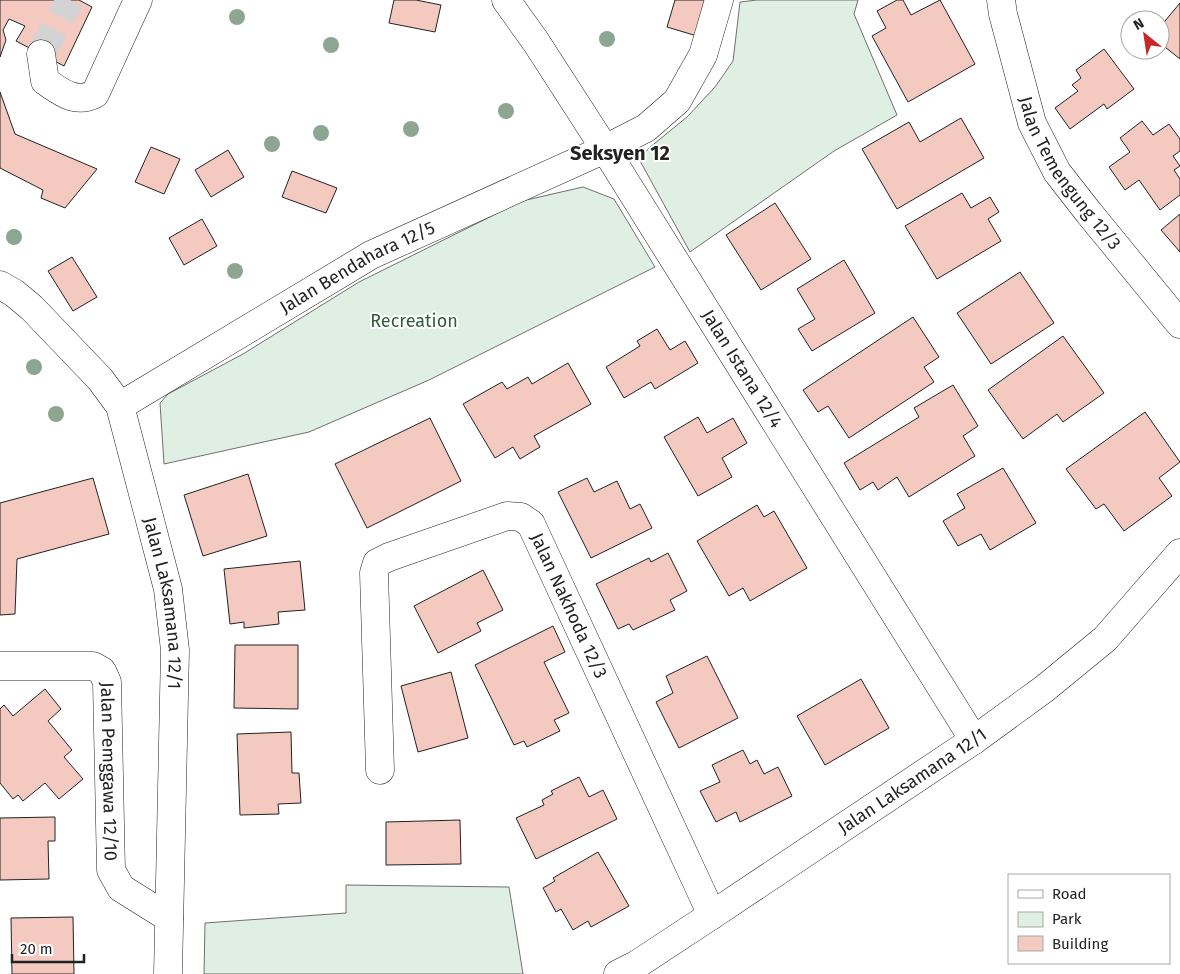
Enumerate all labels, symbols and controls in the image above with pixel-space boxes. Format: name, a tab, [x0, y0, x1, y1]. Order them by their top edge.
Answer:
north arrow	[1120, 10, 1170, 60]
text: N	[1130, 14, 1147, 34]
street label: Jalan Temengung 12/3	[1014, 94, 1126, 254]
district label: Seksyen 12	[570, 141, 670, 165]
street label: Jalan Bendahara 12/5	[276, 217, 438, 318]
street label: Jalan Istana 12/4	[697, 306, 788, 432]
park label: Recreation	[370, 310, 458, 332]
street label: Jalan Laksamana 12/1	[139, 515, 186, 689]
street label: Jalan Nakhoda 12/3	[526, 529, 612, 682]
street label: Jalan Pemggawa 12/10	[96, 682, 122, 861]
street label: Jalan Laksamana 12/1	[834, 723, 991, 839]
legend	[1008, 874, 1170, 964]
text: Road	[1052, 885, 1087, 903]
text: Park	[1052, 910, 1082, 928]
scale bar	[12, 932, 85, 964]
text: Building	[1052, 935, 1108, 953]
text: 20 m	[20, 940, 53, 958]

